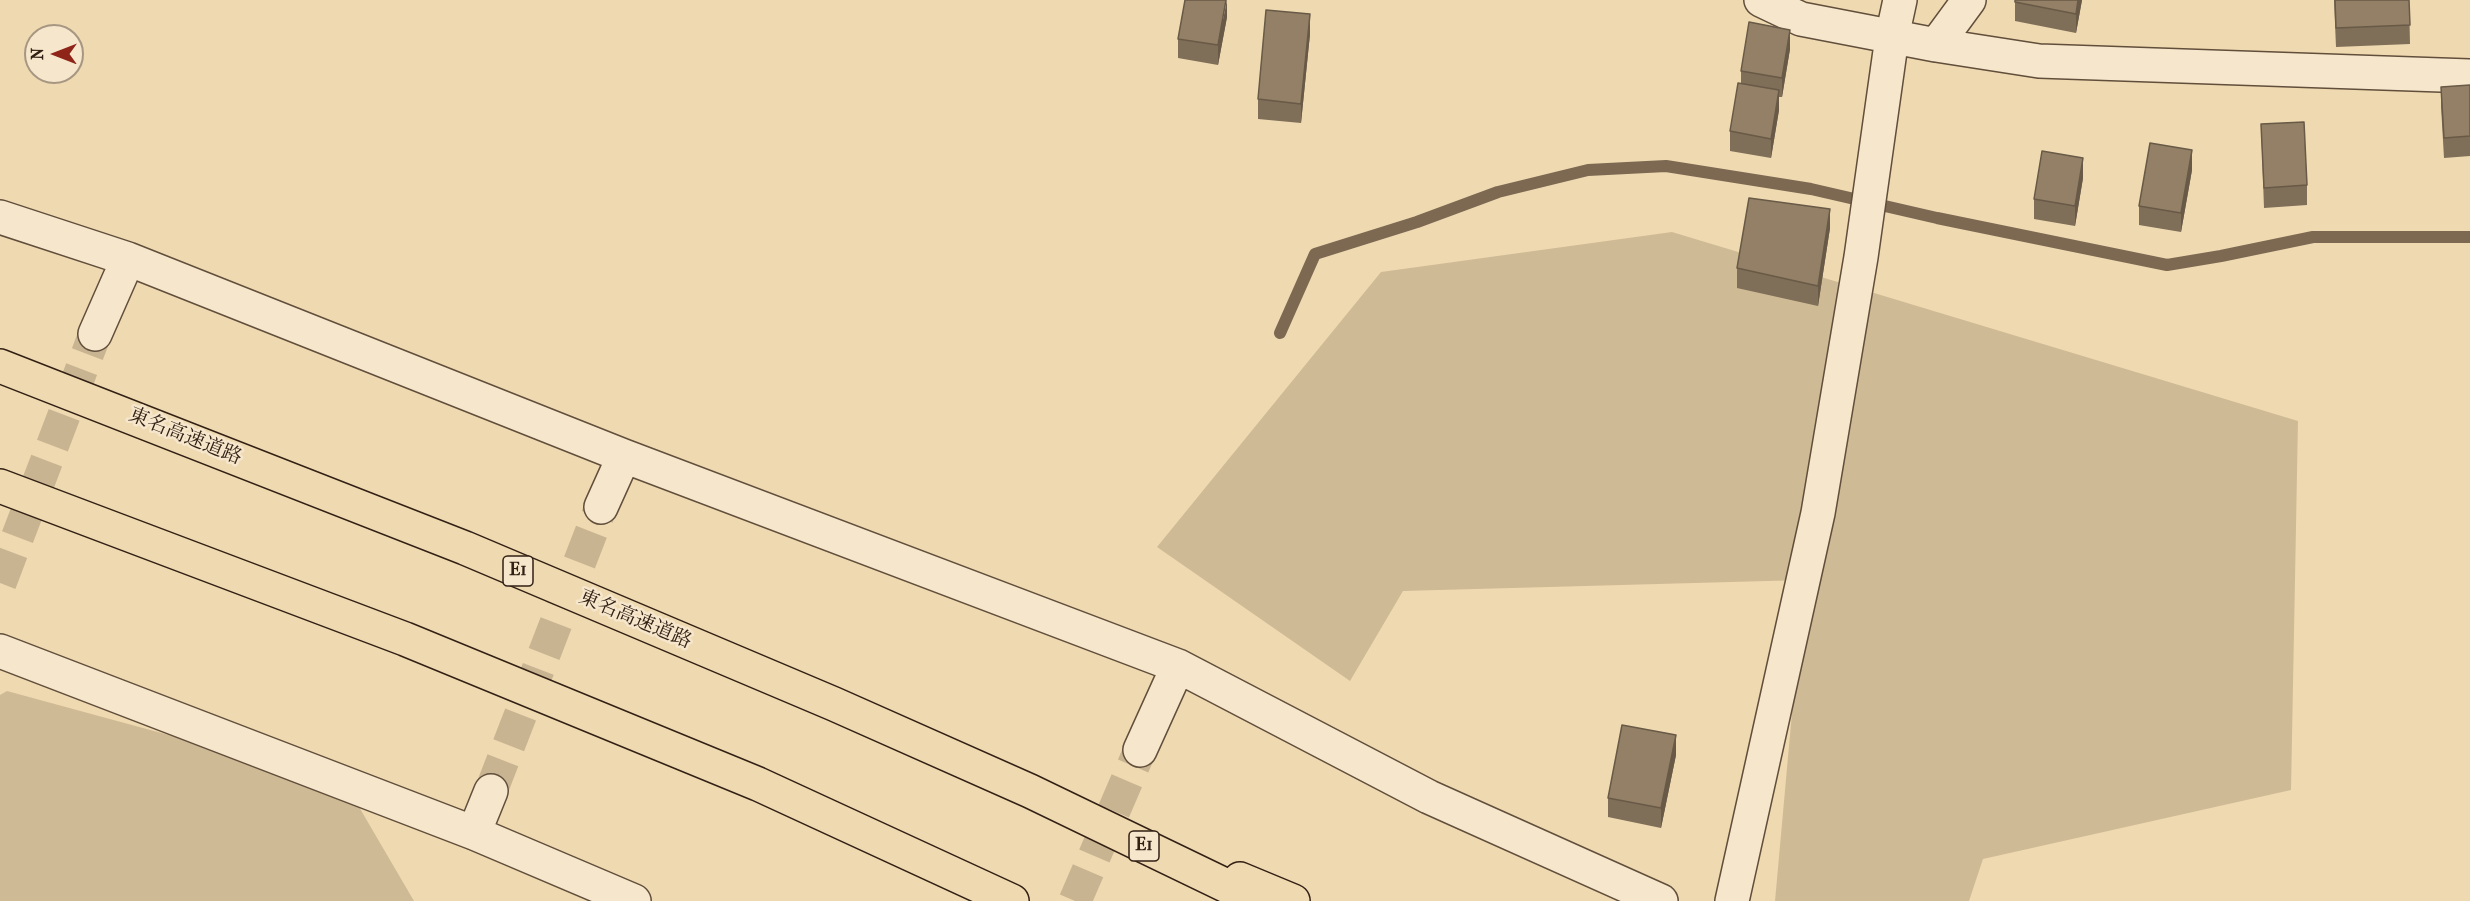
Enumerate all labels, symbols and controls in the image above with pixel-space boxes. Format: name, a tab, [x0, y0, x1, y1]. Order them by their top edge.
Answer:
north arrow	[24, 24, 84, 84]
text: N	[28, 48, 47, 60]
street label: 東名高速道路	[125, 403, 245, 471]
road number: E1	[503, 556, 533, 586]
street label: 東名高速道路	[575, 586, 695, 654]
road number: E1	[1129, 831, 1159, 861]

